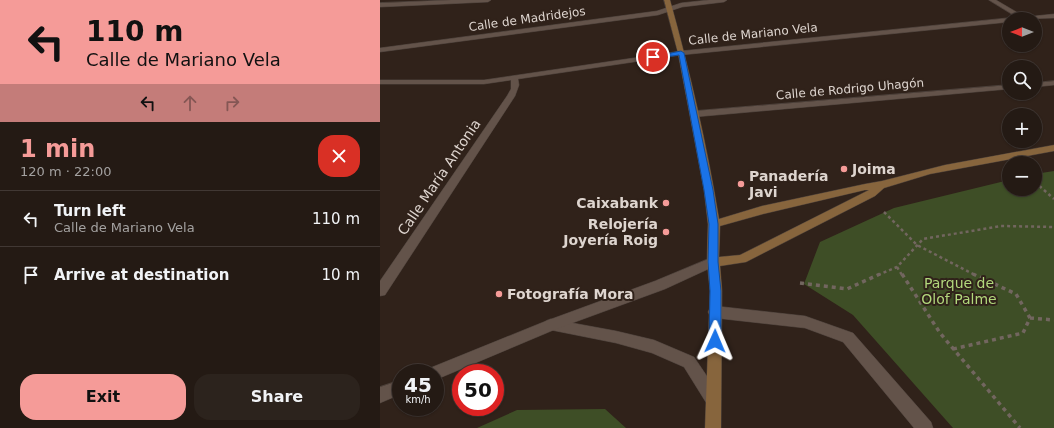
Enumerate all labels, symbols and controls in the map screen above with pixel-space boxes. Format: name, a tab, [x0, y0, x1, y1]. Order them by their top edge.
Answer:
street label: Calle de Madridejos	[468, 4, 586, 34]
north arrow	[1002, 12, 1042, 52]
map controls	[1002, 12, 1042, 196]
text: 110 m	[86, 15, 183, 48]
icon: left	[20, 16, 72, 68]
street label: Calle de Mariano Vela	[688, 20, 818, 48]
pin	[636, 40, 670, 74]
icon: arrive	[642, 46, 664, 68]
text: Calle de Mariano Vela	[86, 49, 281, 70]
button: search	[1002, 60, 1042, 100]
street label: Calle de Rodrigo Uhagón	[775, 76, 925, 102]
icon: left	[137, 92, 159, 114]
icon: ahead	[179, 92, 201, 114]
icon: right	[221, 92, 243, 114]
button: +	[1002, 108, 1042, 148]
street label: Calle María Antonia	[394, 116, 484, 238]
text: 1 min	[20, 135, 95, 163]
button: close	[318, 135, 360, 177]
button: −	[1002, 156, 1042, 196]
place label: Joima	[851, 161, 896, 177]
text: 120 m · 22:00	[20, 164, 111, 179]
marker: Joima	[839, 164, 849, 174]
place label: Panadería Javi	[748, 168, 828, 200]
marker: Panadería Javi	[736, 179, 746, 189]
place label: Caixabank	[576, 195, 659, 211]
marker: Caixabank	[661, 198, 671, 208]
text: Turn left	[54, 202, 126, 220]
icon: left	[20, 208, 42, 230]
text: 110 m	[312, 210, 360, 228]
place label: Relojería Joyería Roig	[562, 216, 658, 248]
text: Calle de Mariano Vela	[54, 220, 195, 235]
marker: Relojería Joyería Roig	[661, 227, 671, 237]
icon: arrive	[20, 264, 42, 286]
text: Arrive at destination	[54, 266, 229, 284]
text: 10 m	[322, 266, 360, 284]
park label: Parque de Olof Palme	[921, 275, 997, 307]
place label: Fotografía Mora	[507, 286, 633, 302]
marker: Fotografía Mora	[494, 289, 504, 299]
position arrow	[694, 320, 736, 362]
speed limit sign: 50	[452, 364, 504, 416]
text: 45	[404, 373, 432, 397]
button: Exit	[20, 374, 186, 420]
button: Share	[194, 374, 360, 420]
text: km/h	[405, 394, 431, 405]

